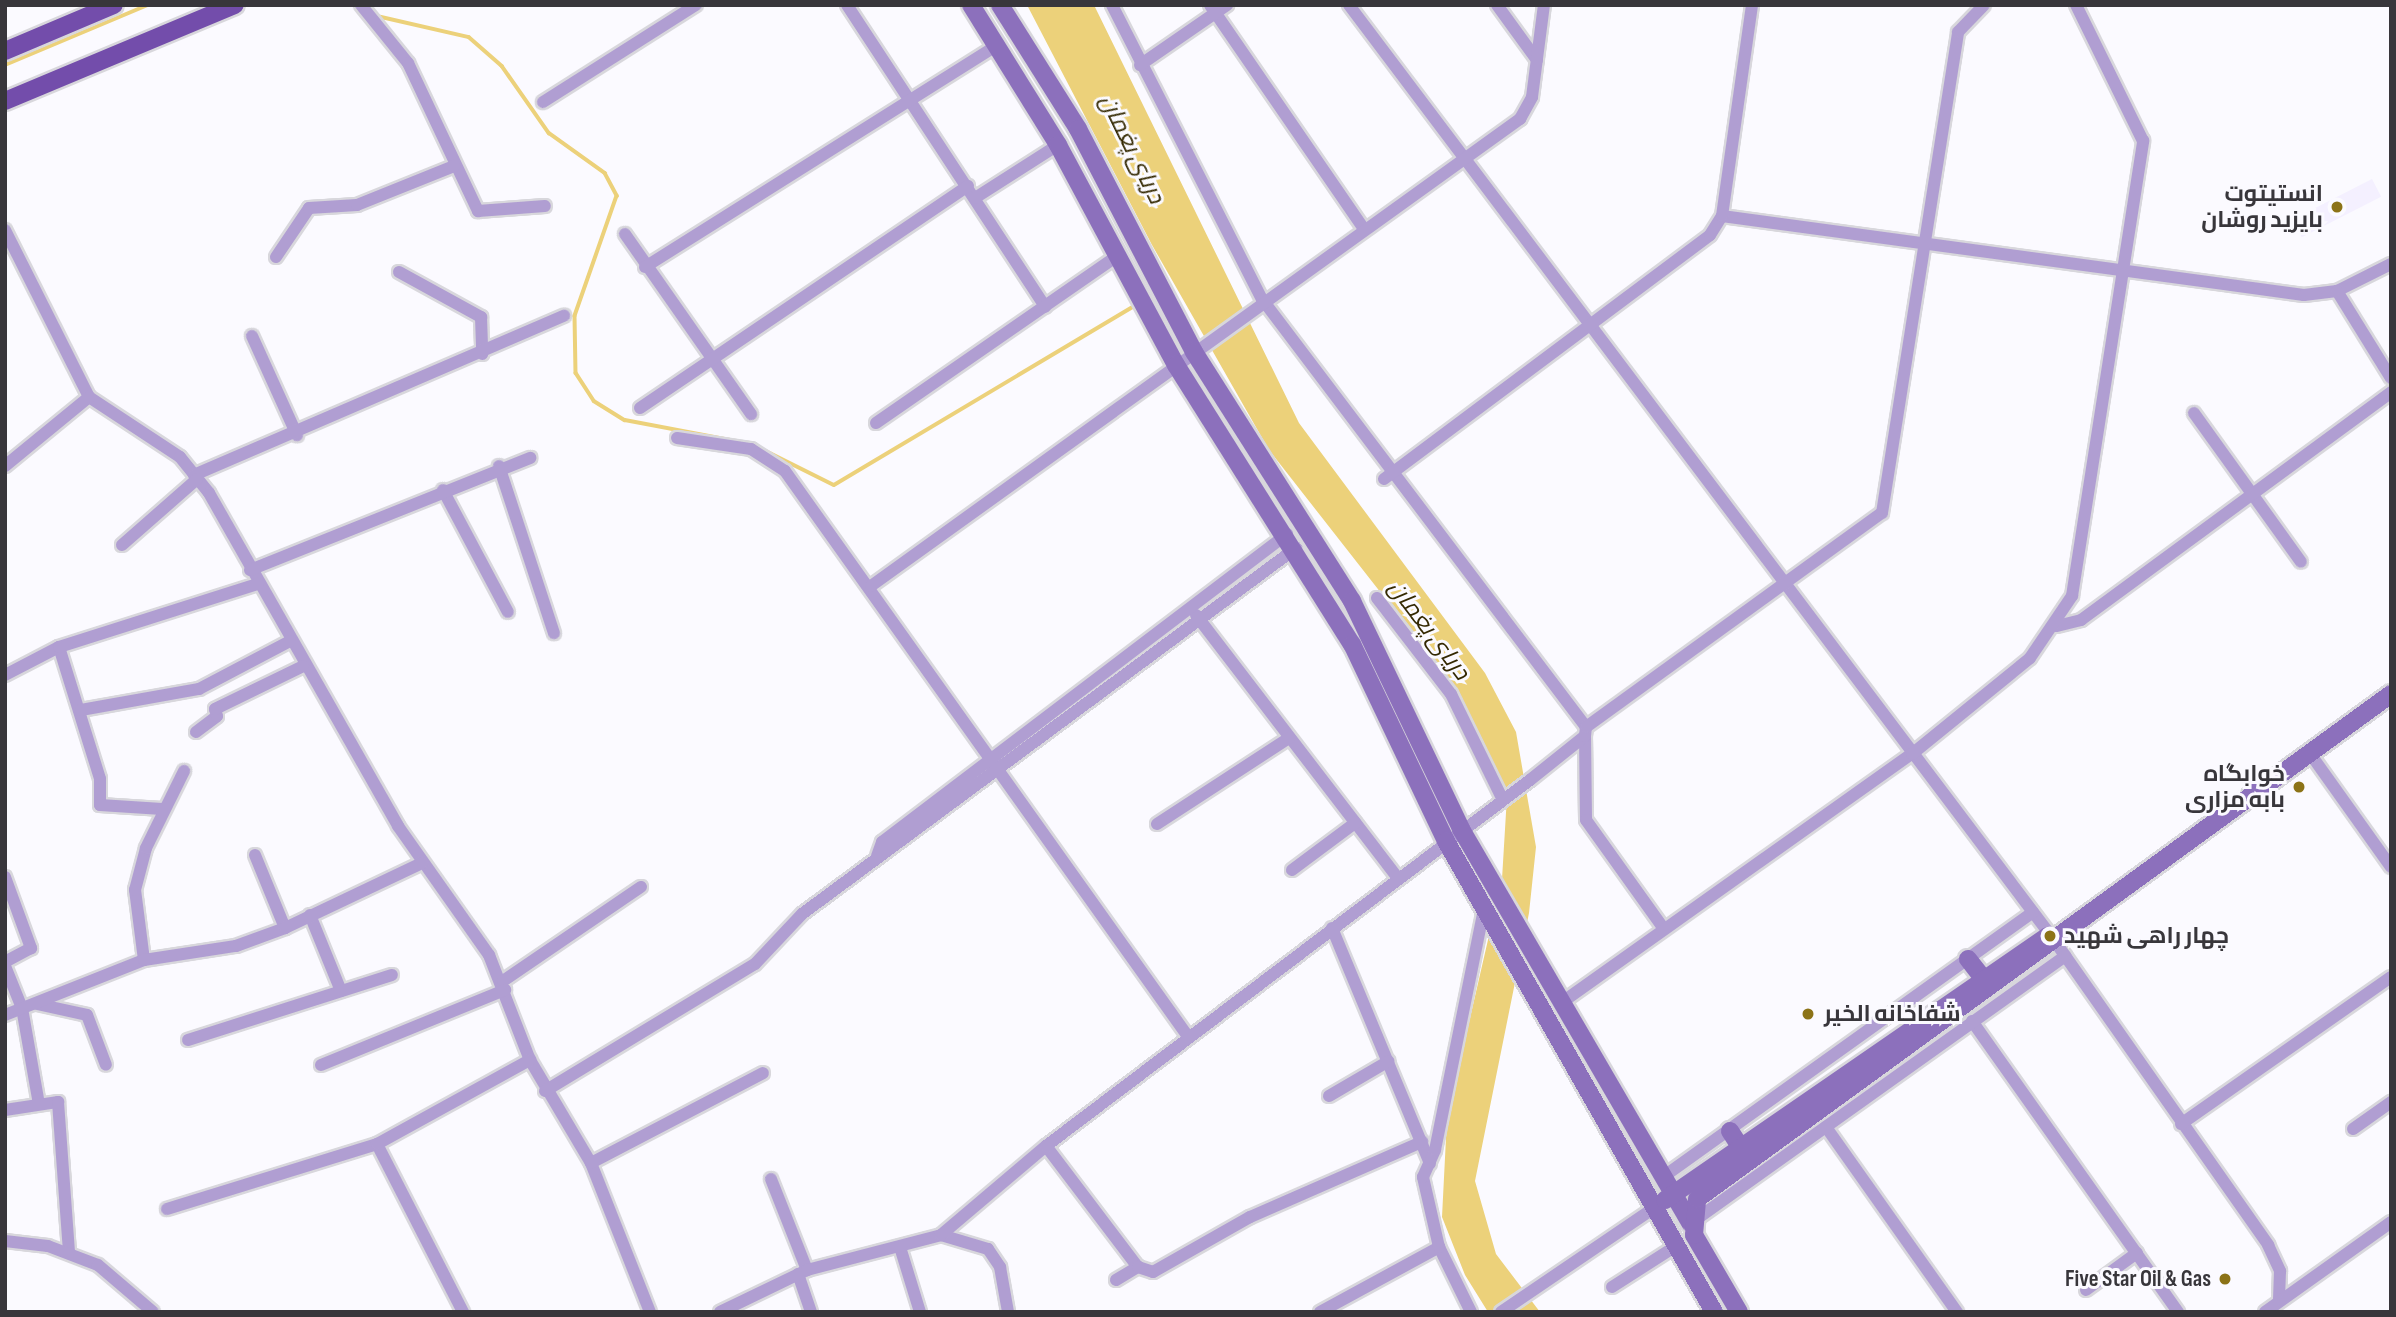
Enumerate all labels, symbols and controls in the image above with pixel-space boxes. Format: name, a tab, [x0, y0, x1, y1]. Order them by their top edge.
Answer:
water label: دریای پغمان	[1093, 90, 1171, 208]
place label: انستیتوت بایزید روشان	[2201, 180, 2323, 234]
marker: انستیتوت بایزید روشان	[2329, 199, 2345, 215]
water label: دریای پغمان	[1382, 574, 1476, 686]
place label: خوابگاه بابه مزاری	[2185, 760, 2285, 814]
marker: خوابگاه بابه مزاری	[2291, 779, 2307, 795]
place label: چهار راهی شهید	[2064, 922, 2229, 950]
marker: چهار راهی شهید	[2042, 928, 2058, 944]
place label: شفاخانه الخیر	[1824, 1000, 1961, 1028]
marker: شفاخانه الخیر	[1798, 1004, 1818, 1024]
place label: Five Star Oil & Gas	[2065, 1265, 2211, 1293]
marker: Five Star Oil & Gas	[2217, 1271, 2233, 1287]

